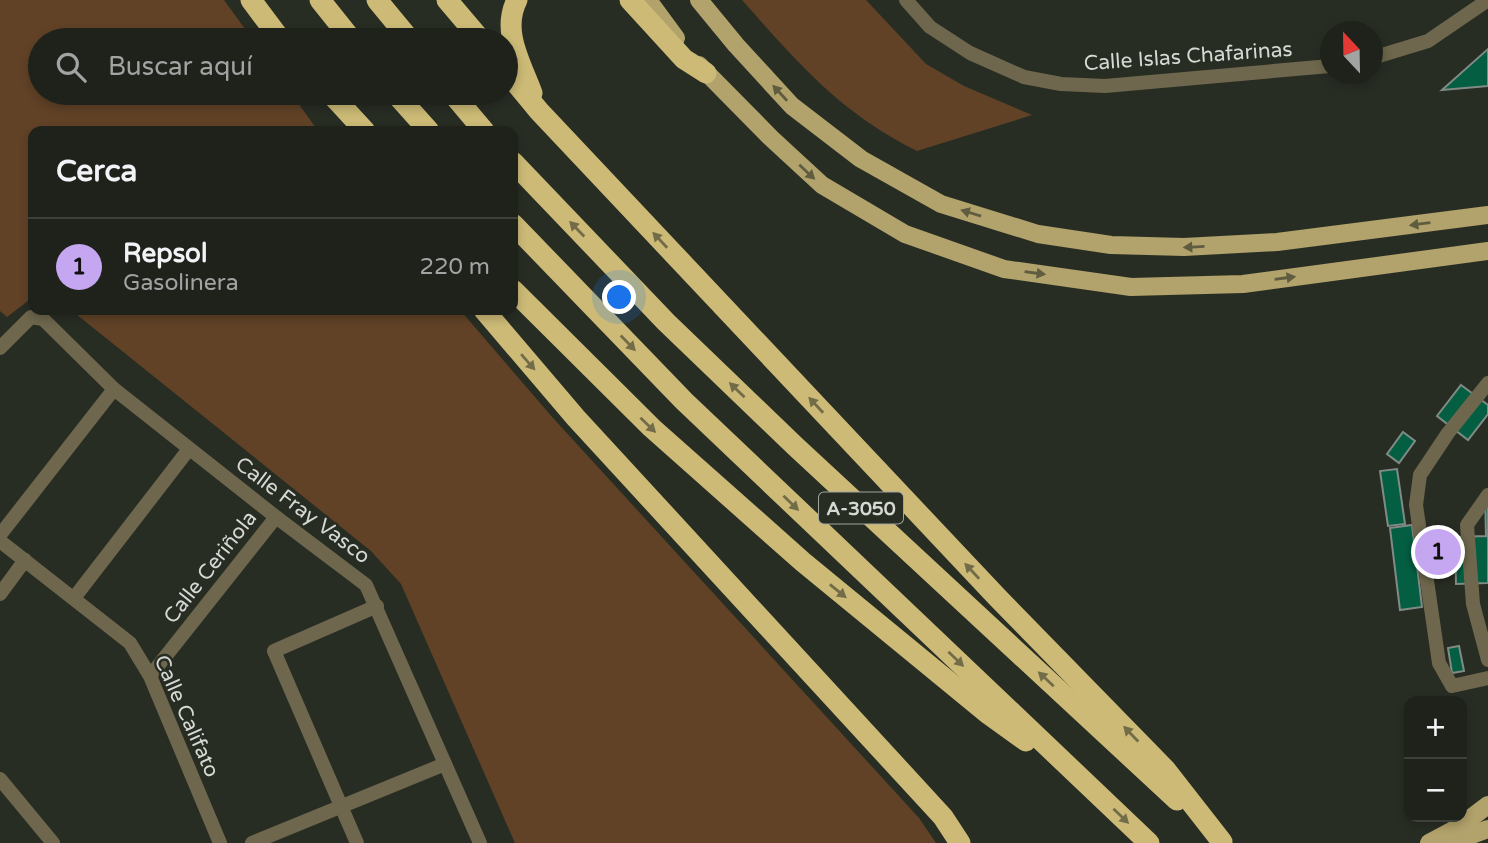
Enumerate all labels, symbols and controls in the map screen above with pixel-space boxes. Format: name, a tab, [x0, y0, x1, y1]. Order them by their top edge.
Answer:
north arrow	[1320, 21, 1383, 84]
search box	[28, 28, 518, 105]
street label: Calle Islas Chafarinas	[1083, 37, 1293, 76]
icon: search	[52, 48, 90, 86]
text: Buscar aquí	[108, 51, 253, 82]
one-way arrow	[772, 84, 788, 102]
text: Cerca	[56, 153, 137, 190]
one-way arrow	[798, 164, 816, 180]
one-way arrow	[960, 208, 981, 218]
one-way arrow	[1409, 219, 1431, 230]
one-way arrow	[568, 220, 585, 237]
one-way arrow	[653, 232, 669, 249]
text: Repsol	[123, 238, 207, 269]
one-way arrow	[1183, 241, 1205, 252]
text: 1	[72, 253, 86, 281]
text: 220 m	[420, 253, 490, 281]
one-way arrow	[1024, 268, 1046, 279]
text: Gasolinera	[123, 269, 239, 297]
one-way arrow	[1275, 273, 1297, 284]
your location	[602, 280, 636, 314]
one-way arrow	[620, 335, 637, 352]
one-way arrow	[520, 353, 535, 370]
one-way arrow	[729, 383, 746, 399]
one-way arrow	[809, 397, 825, 414]
one-way arrow	[639, 416, 656, 432]
street label: Calle Fray Vasco	[230, 452, 375, 569]
road number: A-3050	[819, 492, 903, 524]
one-way arrow	[782, 494, 799, 510]
street label: Calle Ceriñola	[159, 506, 262, 629]
pin: 1	[1415, 526, 1461, 578]
one-way arrow	[965, 563, 981, 580]
one-way arrow	[829, 583, 846, 598]
street label: Calle Califato	[148, 651, 225, 781]
one-way arrow	[947, 651, 964, 667]
one-way arrow	[1038, 672, 1055, 688]
map controls	[1404, 696, 1467, 822]
button: +	[1404, 696, 1467, 759]
one-way arrow	[1123, 726, 1139, 742]
button: −	[1404, 759, 1467, 822]
one-way arrow	[1112, 808, 1129, 824]

